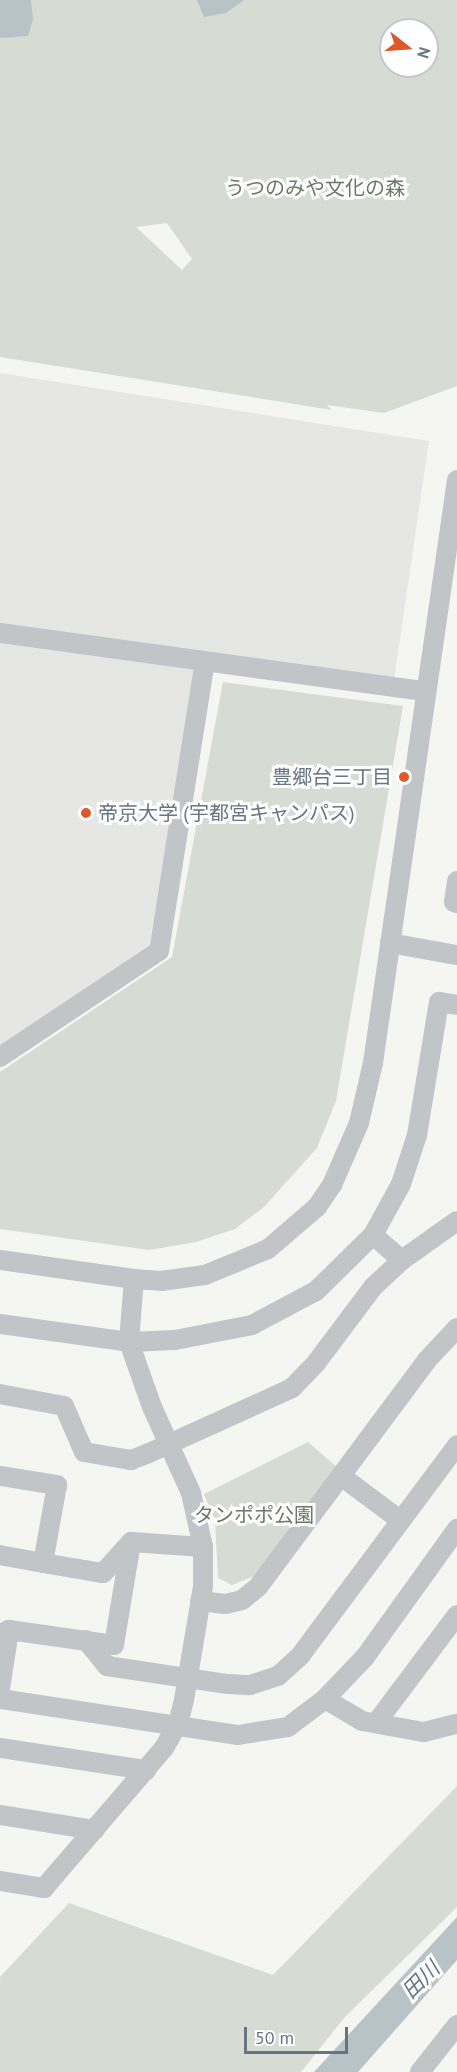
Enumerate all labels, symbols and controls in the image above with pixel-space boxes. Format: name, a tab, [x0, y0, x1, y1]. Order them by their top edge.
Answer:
north arrow	[379, 18, 439, 78]
text: N	[413, 45, 435, 61]
park label: うつのみや文化の森	[225, 176, 405, 200]
place label: 豊郷台三丁目	[272, 765, 392, 789]
marker: 豊郷台三丁目	[397, 770, 411, 784]
place label: 帝京大学 (宇都宮キャンパス)	[98, 801, 355, 825]
marker: 帝京大学 (宇都宮キャンパス)	[79, 806, 93, 820]
park label: タンポポ公園	[194, 1503, 314, 1527]
water label: 田川	[397, 1956, 445, 2004]
scale bar	[247, 2015, 350, 2053]
text: 50 m	[255, 2026, 294, 2049]

